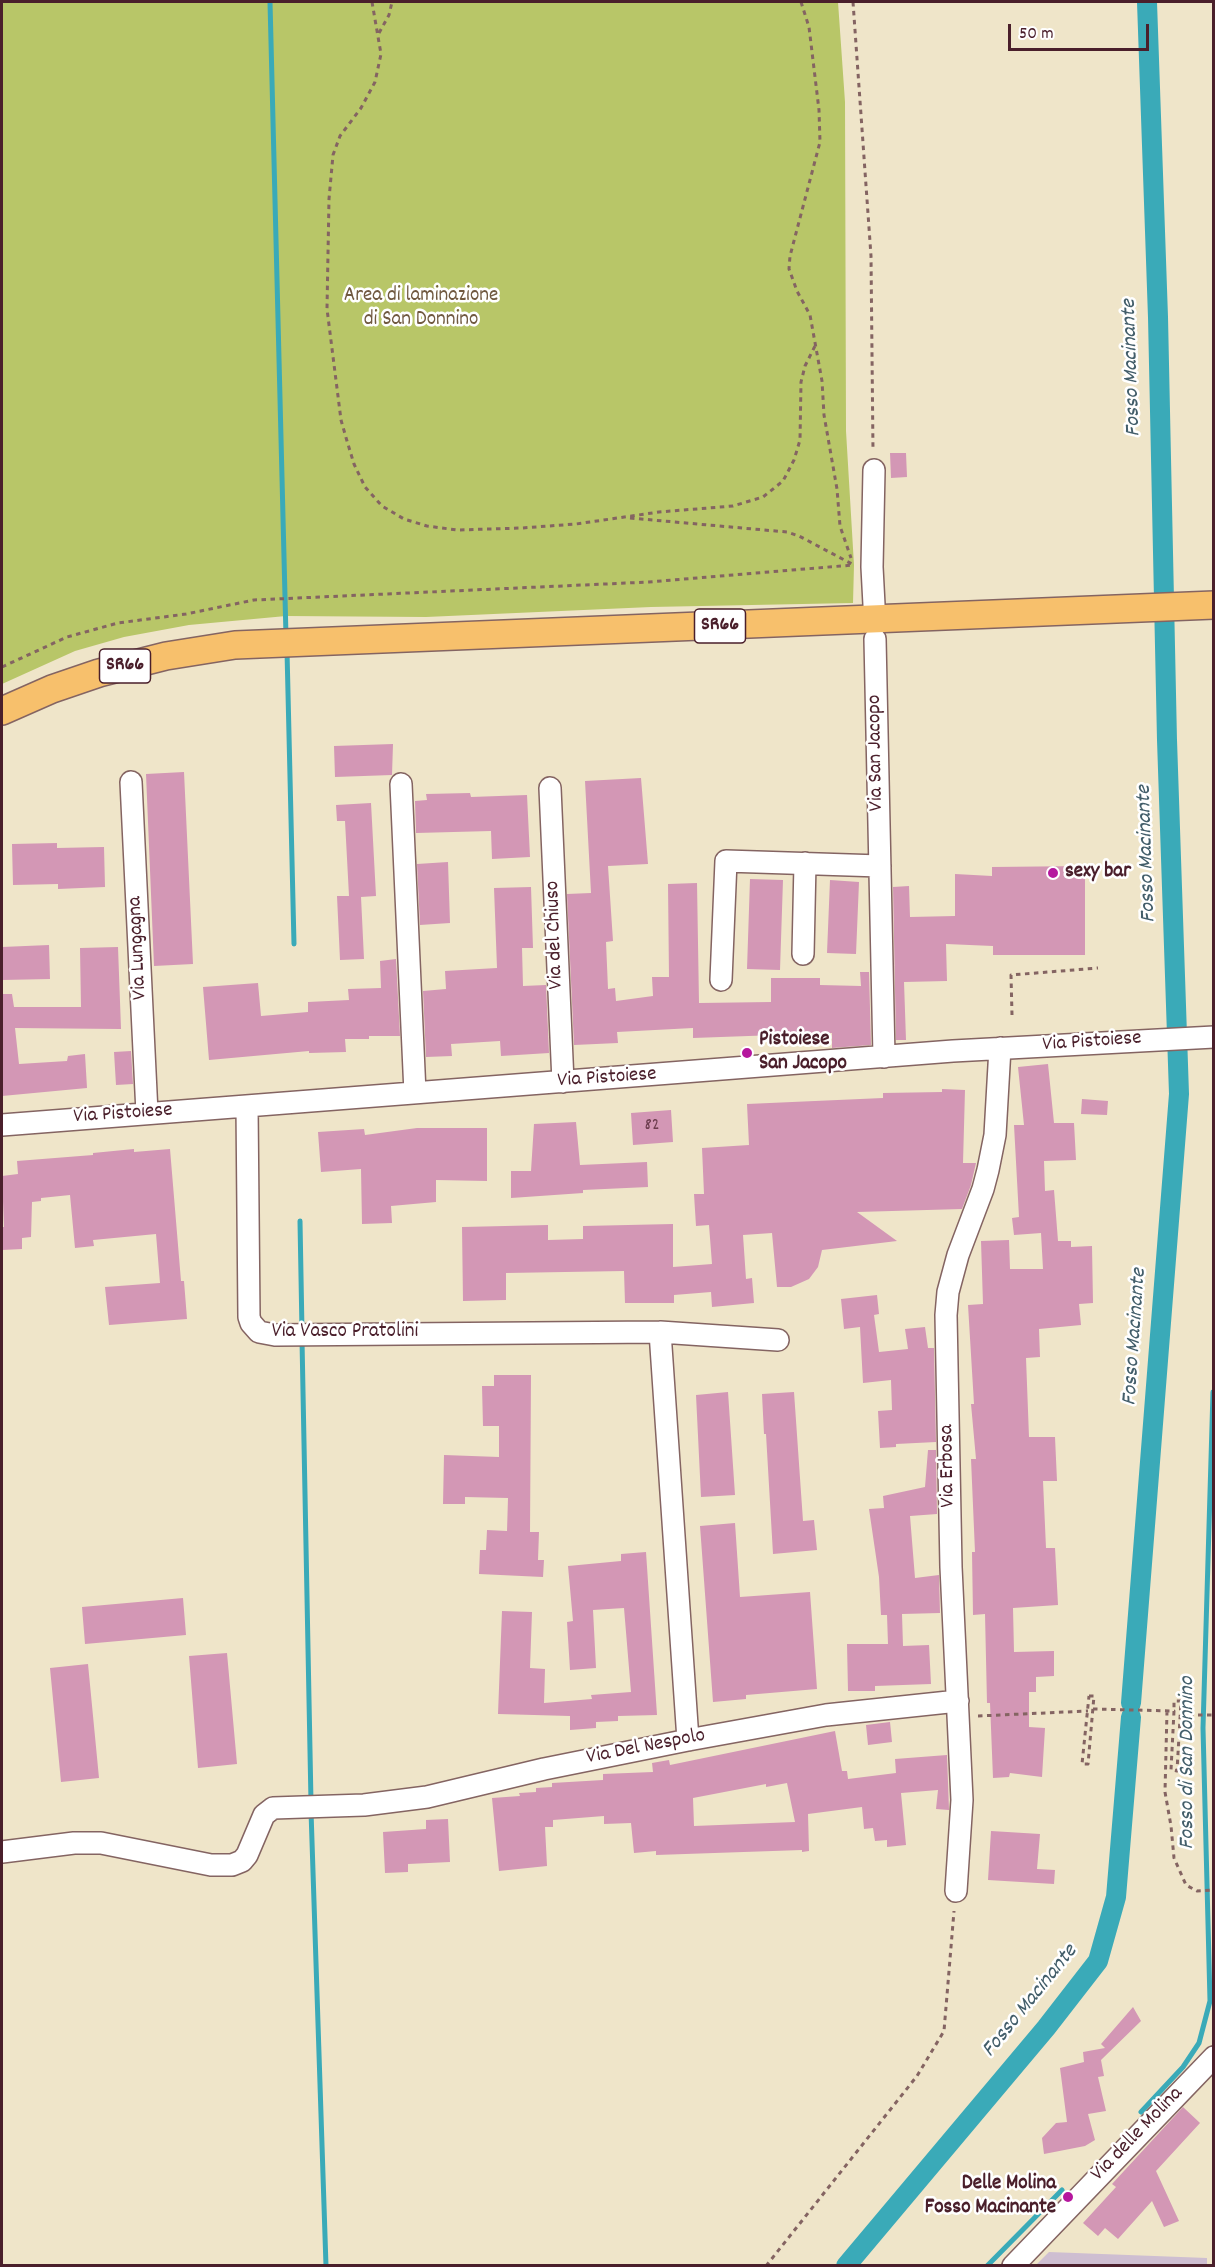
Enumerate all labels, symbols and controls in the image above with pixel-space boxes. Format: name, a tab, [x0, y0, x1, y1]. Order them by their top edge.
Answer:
scale bar	[1011, 12, 1152, 50]
text: 50 m	[1019, 22, 1054, 47]
park label: Area di laminazione di San Donnino	[344, 284, 498, 334]
water label: Fosso Macinante	[1117, 299, 1149, 437]
road number: SR66	[694, 609, 746, 643]
road number: SR66	[100, 649, 150, 683]
street label: Via San Jacopo	[863, 695, 891, 811]
water label: Fosso Macinante	[1132, 785, 1164, 923]
place label: sexy bar	[1065, 860, 1131, 886]
marker: sexy bar	[1046, 866, 1060, 880]
street label: Via del Chiuso	[542, 880, 570, 990]
street label: Via Lungagna	[124, 896, 154, 1000]
street label: Via Pistoiese	[1042, 1027, 1142, 1059]
place label: Pistoiese San Jacopo	[759, 1028, 847, 1078]
marker: Pistoiese San Jacopo	[740, 1046, 754, 1060]
street label: Via Pistoiese	[557, 1063, 657, 1095]
street label: Via Pistoiese	[73, 1099, 173, 1131]
house number: 82	[644, 1116, 660, 1138]
water label: Fosso Macinante	[1118, 1268, 1154, 1406]
street label: Via Vasco Pratolini	[272, 1320, 418, 1346]
street label: Via Erbosa	[936, 1424, 962, 1508]
water label: Fosso di San Donnino	[1176, 1676, 1202, 1850]
street label: Via Del Nespolo	[585, 1724, 707, 1772]
water label: Fosso Macinante	[977, 1940, 1085, 2064]
street label: Via delle Molina	[1087, 2082, 1189, 2188]
place label: Delle Molina Fosso Macinante	[925, 2172, 1056, 2222]
marker: Delle Molina Fosso Macinante	[1061, 2190, 1075, 2204]

